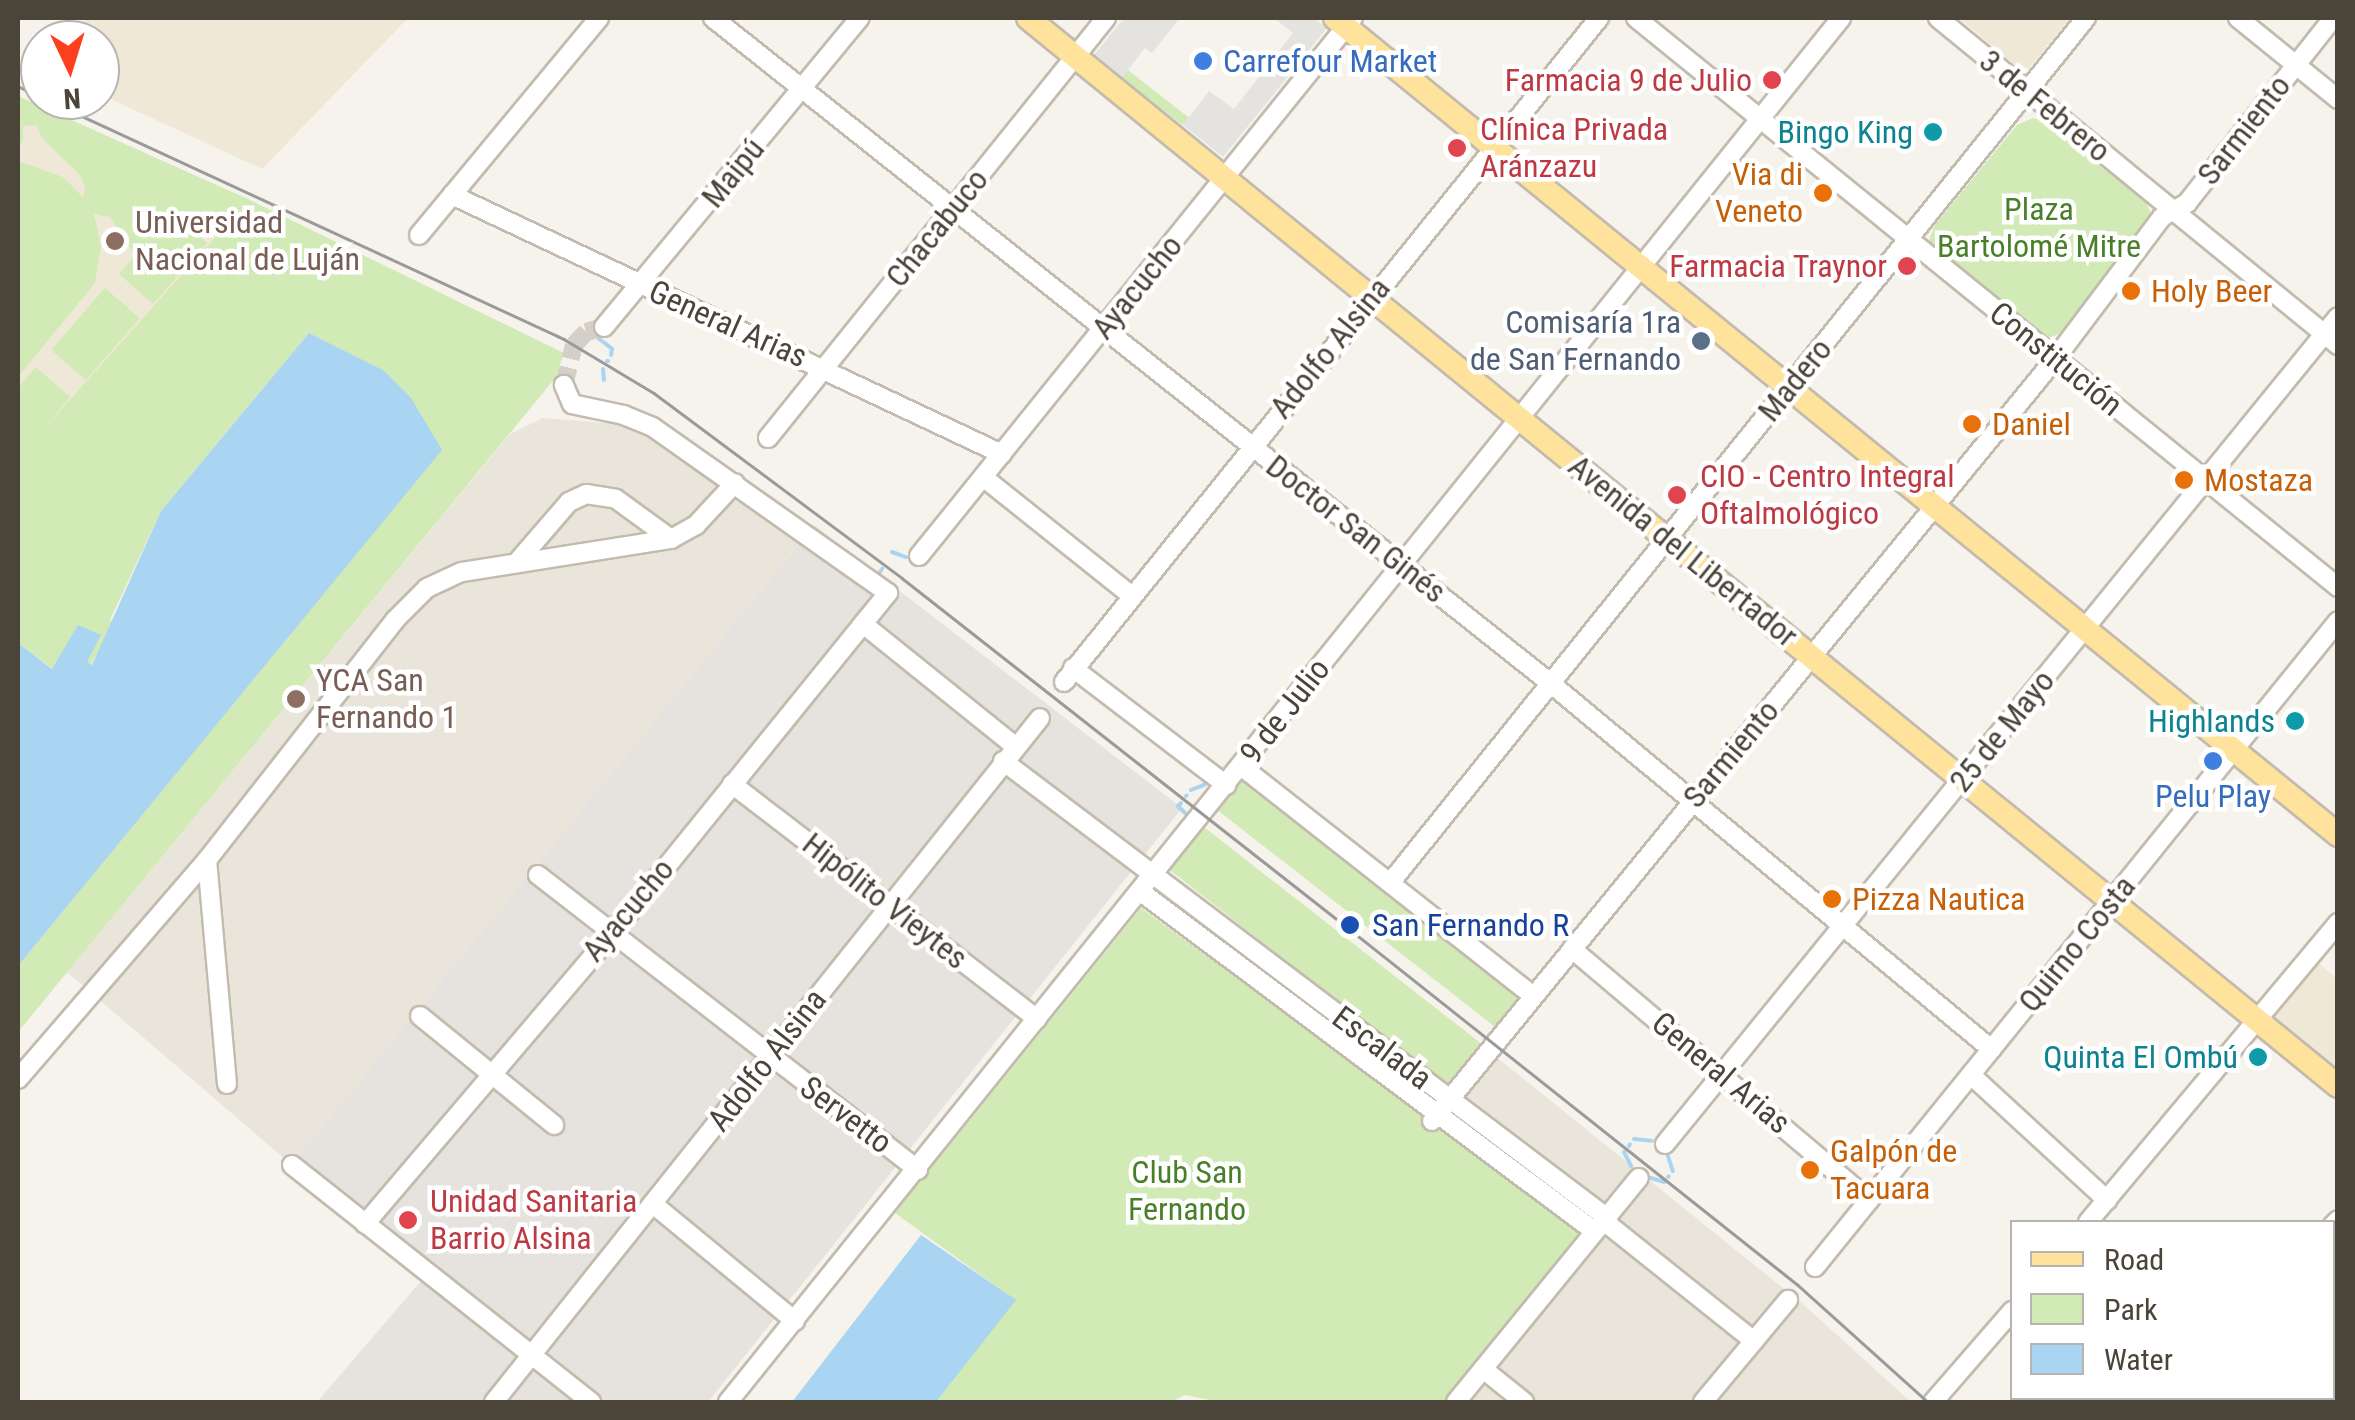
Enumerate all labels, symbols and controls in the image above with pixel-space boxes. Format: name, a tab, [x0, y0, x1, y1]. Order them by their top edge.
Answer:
north arrow	[20, 20, 120, 120]
place label: Carrefour Market	[1223, 42, 1437, 80]
street label: 3 de Febrero	[1972, 42, 2118, 170]
marker: Carrefour Market	[1192, 50, 1214, 72]
place label: Farmacia 9 de Julio	[1505, 61, 1752, 99]
street label: Sarmiento	[2189, 67, 2299, 193]
marker: Farmacia 9 de Julio	[1761, 69, 1783, 91]
text: N	[62, 81, 82, 115]
place label: Clínica Privada Aránzazu	[1480, 111, 1668, 186]
place label: Bingo King	[1777, 113, 1913, 151]
marker: Bingo King	[1922, 121, 1944, 143]
street label: Maipú	[694, 131, 772, 215]
marker: Clínica Privada Aránzazu	[1444, 135, 1470, 161]
place label: Via di Veneto	[1715, 156, 1803, 231]
street label: Chacabuco	[878, 161, 996, 295]
marker: Via di Veneto	[1812, 182, 1834, 204]
park label: Plaza Bartolomé Mitre	[1937, 191, 2141, 266]
place label: Universidad Nacional de Luján	[135, 204, 360, 279]
street label: Ayacucho	[1083, 227, 1191, 347]
marker: Universidad Nacional de Luján	[104, 230, 126, 252]
place label: Farmacia Traynor	[1668, 247, 1887, 285]
marker: Farmacia Traynor	[1896, 255, 1918, 277]
street label: Adolfo Alsina	[1262, 270, 1398, 426]
street label: General Arias	[643, 272, 813, 376]
place label: Holy Beer	[2151, 272, 2272, 310]
marker: Holy Beer	[2120, 280, 2142, 302]
street label: Constitución	[1982, 294, 2130, 424]
place label: Comisaría 1ra de San Fernando	[1470, 304, 1681, 379]
marker: Comisaría 1ra de San Fernando	[1690, 330, 1712, 352]
street label: Madero	[1750, 331, 1840, 429]
place label: Daniel	[1992, 405, 2071, 443]
marker: Daniel	[1961, 413, 1983, 435]
street label: Doctor San Ginés	[1258, 447, 1454, 611]
street label: Avenida del Libertador	[1561, 447, 1805, 655]
place label: CIO - Centro Integral Oftalmológico	[1700, 458, 1954, 533]
place label: Mostaza	[2204, 461, 2313, 499]
marker: Mostaza	[2173, 469, 2195, 491]
marker: CIO - Centro Integral Oftalmológico	[1664, 482, 1690, 508]
street label: 9 de Julio	[1232, 651, 1338, 771]
place label: YCA San Fernando 1	[316, 662, 457, 737]
street label: 25 de Mayo	[1941, 662, 2063, 800]
marker: YCA San Fernando 1	[285, 688, 307, 710]
street label: Sarmiento	[1675, 692, 1787, 816]
place label: Highlands	[2148, 702, 2275, 740]
marker: Highlands	[2284, 710, 2306, 732]
marker: Pelu Play	[2202, 750, 2224, 772]
place label: Pelu Play	[2155, 777, 2271, 815]
street label: Hipólito Vieytes	[795, 825, 975, 977]
street label: Ayacucho	[574, 851, 682, 969]
street label: Quirno Costa	[2010, 868, 2144, 1020]
place label: Pizza Nautica	[1852, 880, 2025, 918]
marker: Pizza Nautica	[1821, 888, 1843, 910]
place label: San Fernando R	[1372, 906, 1569, 944]
marker: San Fernando R	[1337, 912, 1363, 938]
street label: Adolfo Alsina	[700, 981, 834, 1139]
street label: Escalada	[1325, 998, 1439, 1098]
street label: General Arias	[1644, 1004, 1798, 1142]
place label: Quinta El Ombú	[2043, 1038, 2238, 1076]
marker: Quinta El Ombú	[2247, 1046, 2269, 1068]
street label: Servetto	[793, 1068, 899, 1162]
place label: Galpón de Tacuara	[1830, 1133, 1957, 1208]
park label: Club San Fernando	[1128, 1154, 1246, 1229]
marker: Galpón de Tacuara	[1799, 1159, 1821, 1181]
place label: Unidad Sanitaria Barrio Alsina	[430, 1183, 637, 1258]
marker: Unidad Sanitaria Barrio Alsina	[395, 1207, 421, 1233]
legend	[2010, 1220, 2335, 1400]
text: Road	[2104, 1242, 2164, 1277]
text: Park	[2104, 1292, 2158, 1327]
text: Water	[2104, 1342, 2173, 1377]

